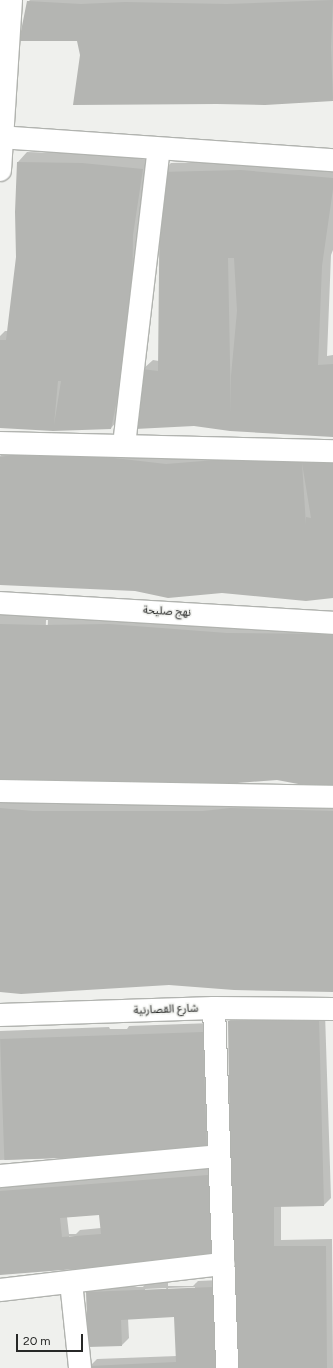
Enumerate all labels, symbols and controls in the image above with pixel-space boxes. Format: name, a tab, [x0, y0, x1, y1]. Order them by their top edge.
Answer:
street label: نهج صليحة	[143, 604, 191, 620]
street label: شارع القصارنية	[133, 1002, 199, 1018]
scale bar	[18, 1326, 85, 1352]
text: 20 m	[23, 1334, 51, 1348]

